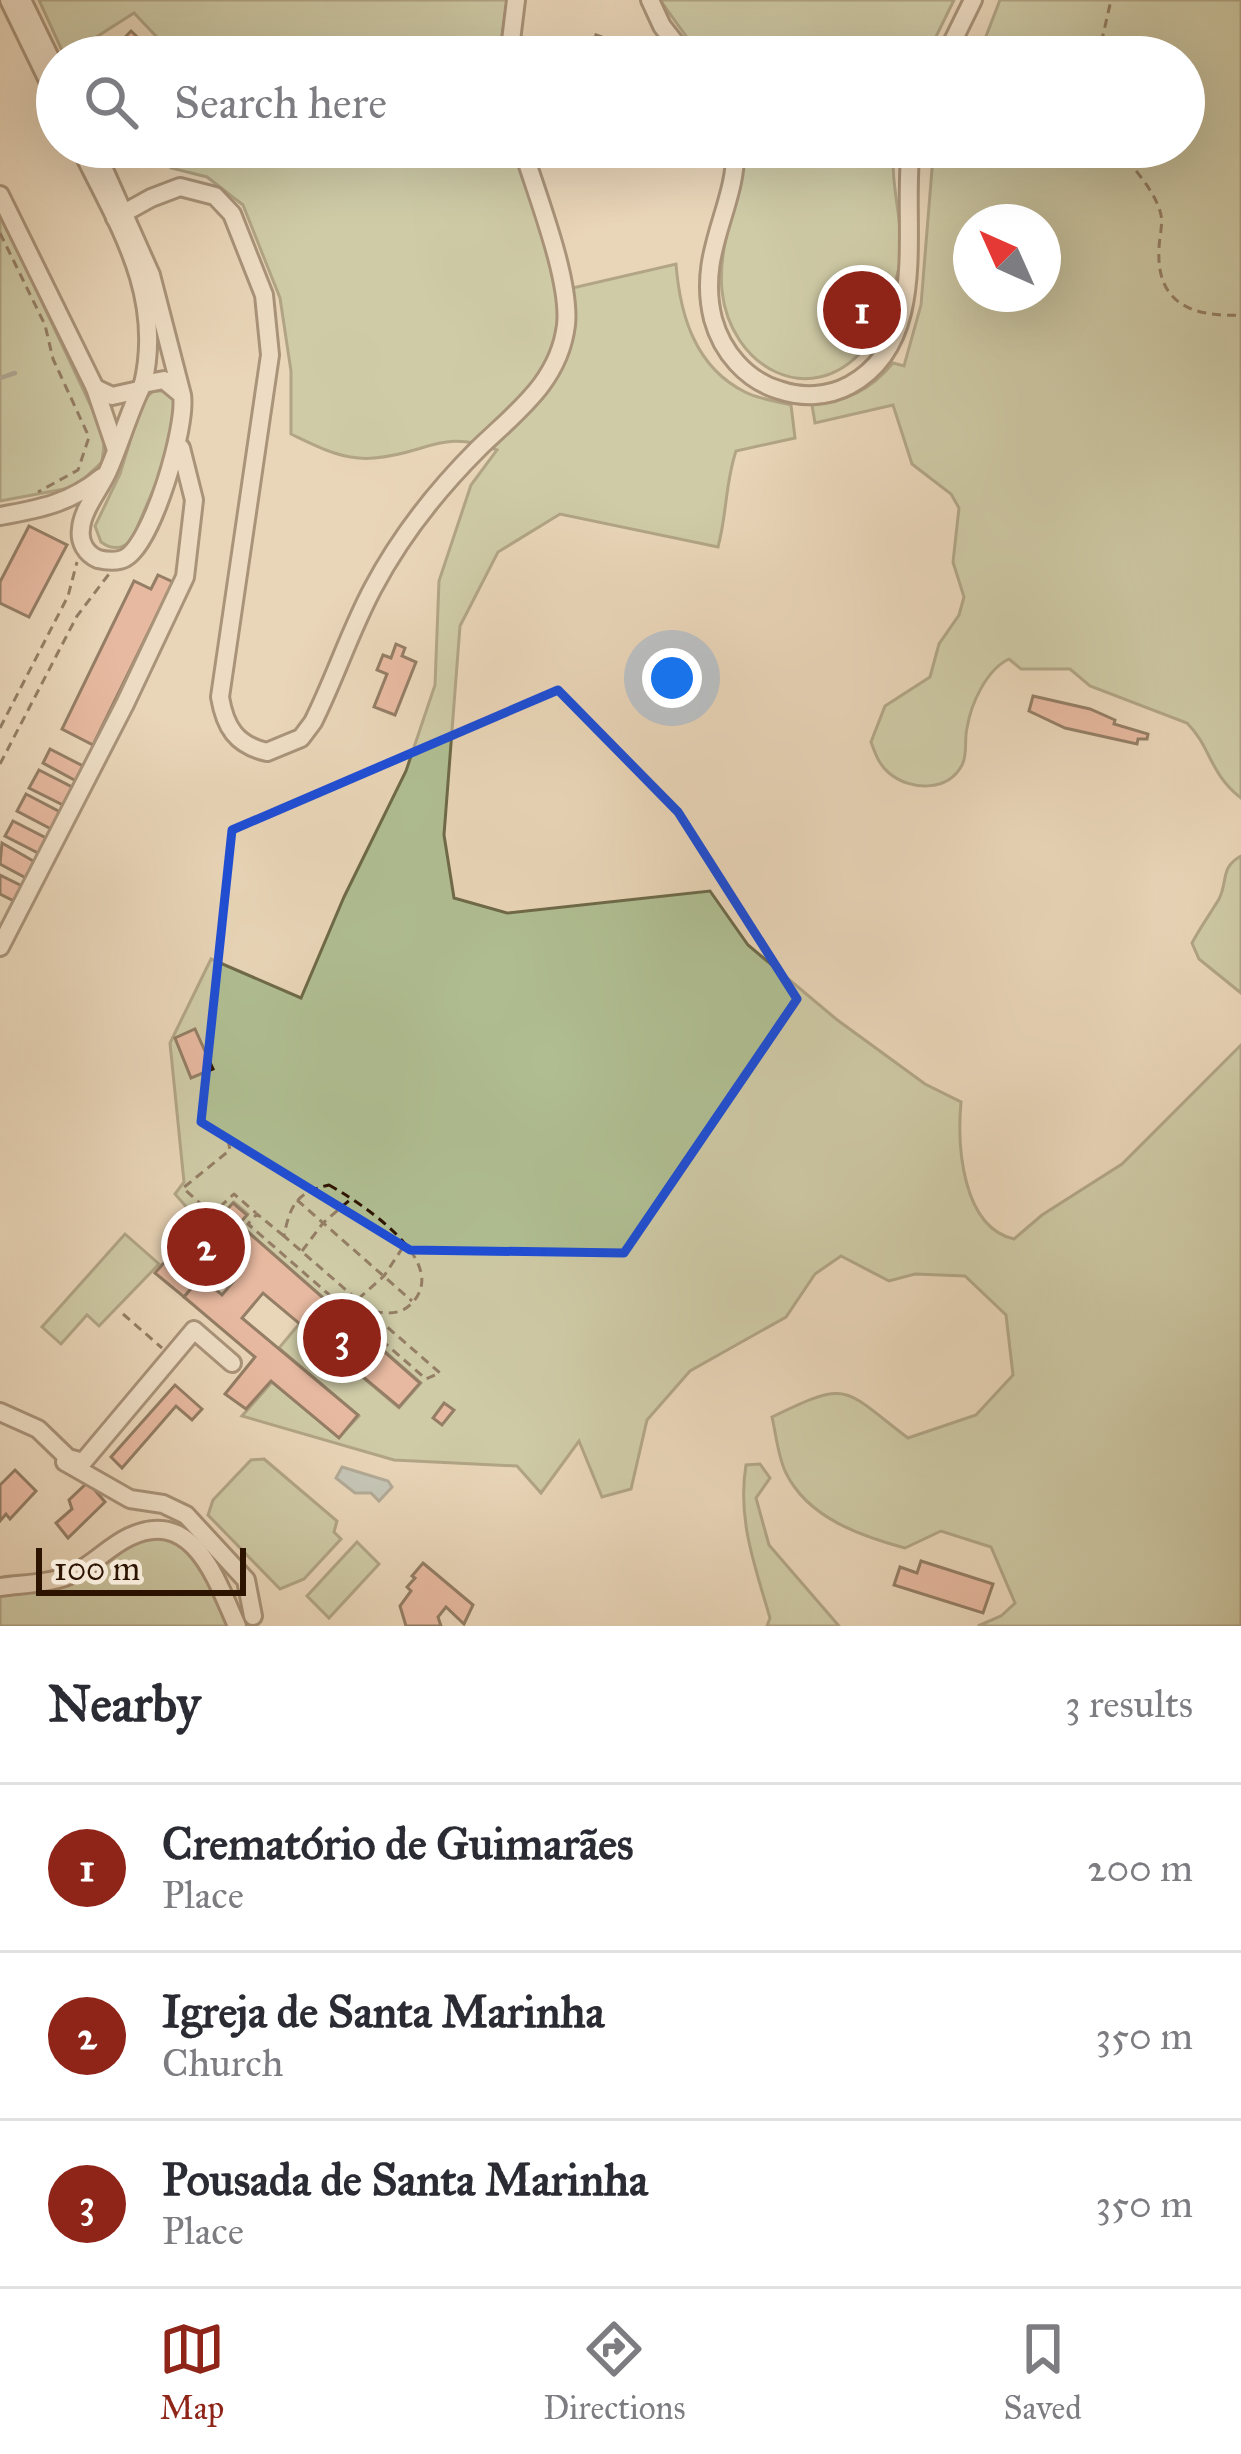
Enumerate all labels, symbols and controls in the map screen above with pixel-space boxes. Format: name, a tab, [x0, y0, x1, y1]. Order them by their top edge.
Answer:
search box	[36, 36, 1205, 168]
icon: search	[78, 69, 144, 135]
text: Search here	[174, 75, 387, 130]
north arrow	[953, 204, 1061, 312]
pin: 1	[823, 265, 901, 355]
your location	[642, 648, 702, 708]
pin: 2	[167, 1202, 245, 1292]
pin: 3	[303, 1293, 381, 1383]
scale bar	[36, 1542, 246, 1595]
text: 100 m	[54, 1549, 140, 1589]
text: Nearby	[48, 1673, 200, 1735]
text: 3 results	[1065, 1680, 1193, 1728]
text: Crematório de Guimarães	[162, 1816, 633, 1871]
text: 1	[79, 1844, 95, 1892]
text: 200 m	[1087, 1844, 1193, 1892]
text: Place	[162, 1871, 244, 1919]
text: Igreja de Santa Marinha	[162, 1984, 604, 2039]
text: 2	[77, 2012, 97, 2060]
text: 350 m	[1095, 2012, 1193, 2060]
text: Church	[162, 2039, 283, 2087]
text: Pousada de Santa Marinha	[162, 2152, 648, 2207]
text: 3	[79, 2180, 95, 2228]
text: 350 m	[1095, 2180, 1193, 2228]
text: Place	[162, 2207, 244, 2255]
tab: Map	[159, 2316, 225, 2428]
tab: Directions	[543, 2316, 685, 2428]
tab: Saved	[1004, 2316, 1082, 2428]

